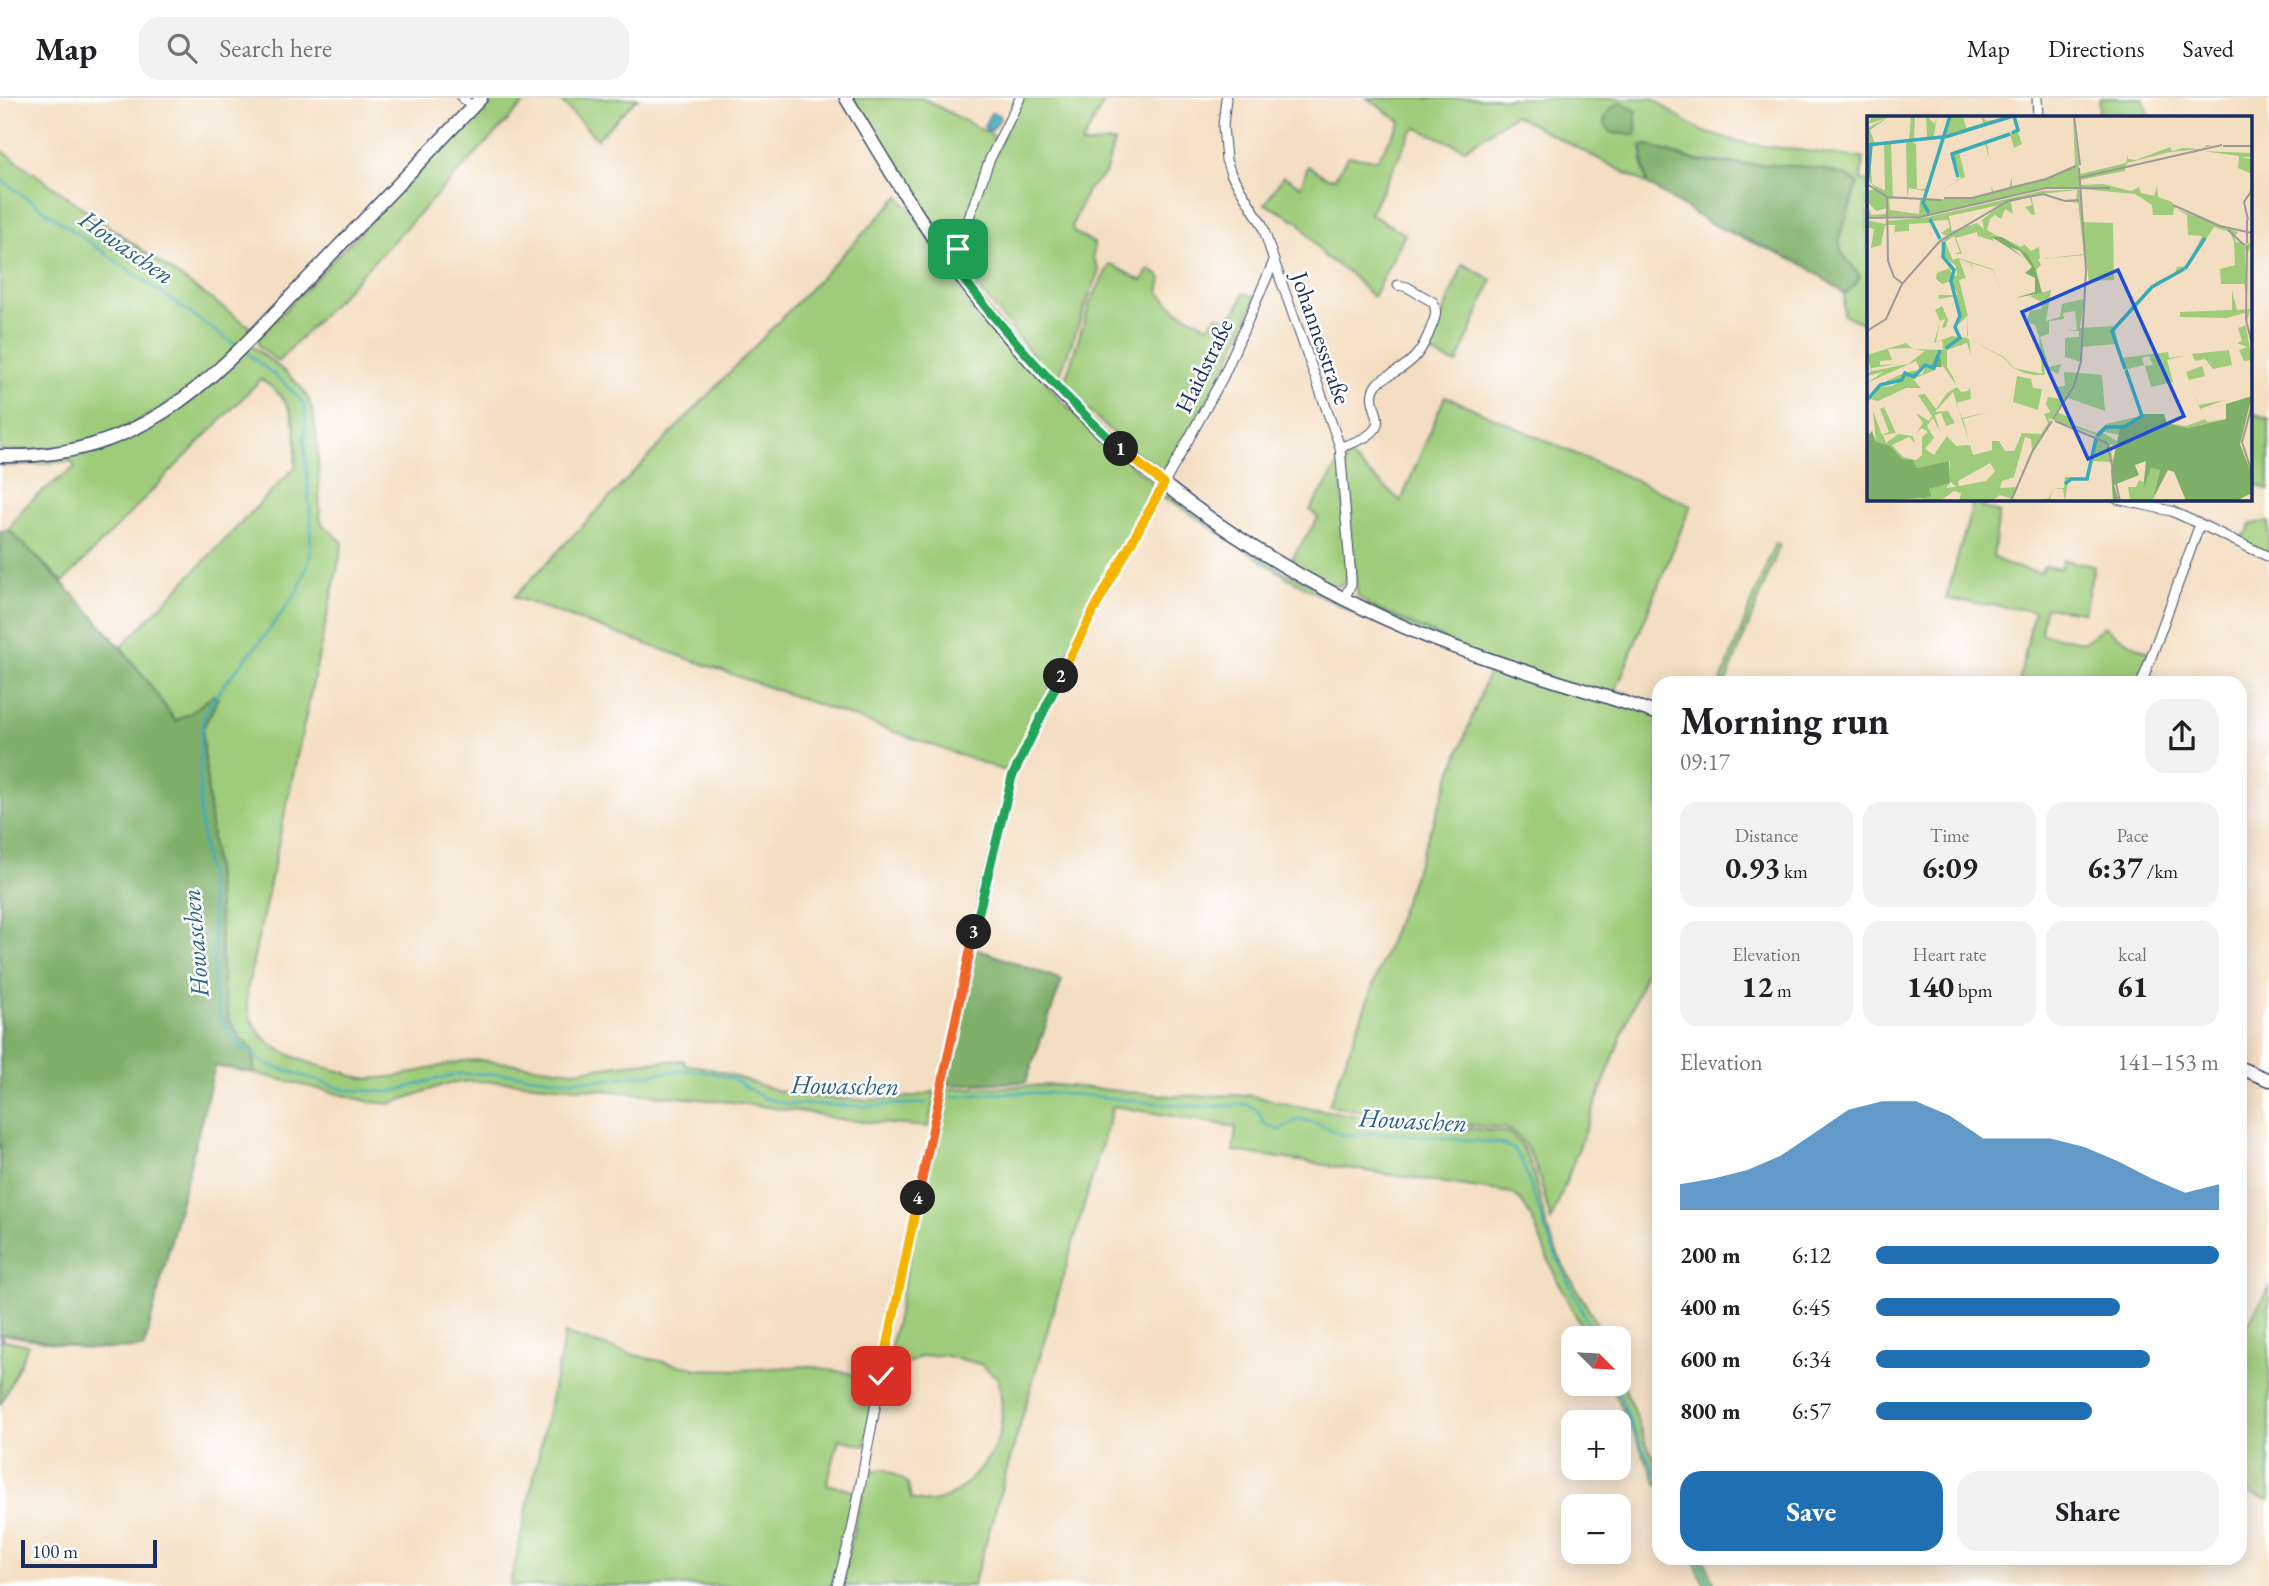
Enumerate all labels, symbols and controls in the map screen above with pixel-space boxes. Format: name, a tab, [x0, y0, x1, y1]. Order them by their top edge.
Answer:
search box	[139, 17, 629, 80]
text: Map	[35, 27, 97, 70]
icon: search	[163, 29, 201, 67]
text: Search here	[219, 31, 332, 65]
text: Map	[1967, 33, 2010, 64]
text: Directions	[2048, 33, 2145, 64]
text: Saved	[2183, 33, 2234, 64]
inset map	[1867, 116, 2252, 500]
water label: Howaschen	[72, 201, 181, 292]
pin	[928, 219, 988, 279]
icon: arrive	[939, 230, 977, 268]
street label: Johannesstraße	[1284, 265, 1359, 408]
street label: Haidstraße	[1167, 313, 1240, 418]
pin: 1	[1104, 432, 1138, 466]
text: 1	[1115, 436, 1126, 461]
pin: 2	[1044, 658, 1078, 694]
text: 2	[1055, 663, 1066, 688]
text: Morning run	[1680, 696, 1889, 745]
button: share	[2145, 699, 2219, 773]
text: 09:17	[1680, 747, 1730, 777]
text: Distance	[1735, 823, 1798, 848]
text: Time	[1930, 823, 1969, 848]
text: Pace	[2117, 823, 2148, 848]
text: 0.93	[1725, 848, 1780, 887]
text: 6:09	[1921, 848, 1978, 887]
text: 6:37	[2087, 848, 2143, 887]
text: km	[1780, 859, 1808, 884]
text: /km	[2143, 859, 2178, 884]
water label: Howaschen	[173, 888, 217, 999]
pin: 3	[956, 914, 992, 950]
text: 3	[968, 919, 979, 944]
text: Elevation	[1732, 942, 1801, 967]
text: Heart rate	[1913, 942, 1986, 967]
text: kcal	[2118, 942, 2147, 967]
text: 12	[1741, 967, 1773, 1006]
text: 140	[1907, 967, 1954, 1006]
text: 61	[2117, 967, 2148, 1006]
text: m	[1773, 978, 1792, 1003]
text: bpm	[1954, 978, 1992, 1003]
text: Elevation	[1680, 1047, 1763, 1077]
text: 141–153 m	[2118, 1047, 2219, 1077]
water label: Howaschen	[790, 1067, 899, 1103]
water label: Howaschen	[1357, 1100, 1468, 1140]
pin: 4	[900, 1180, 936, 1216]
text: 4	[912, 1185, 923, 1210]
text: 200 m	[1680, 1240, 1741, 1270]
text: 6:12	[1792, 1240, 1831, 1270]
text: 400 m	[1680, 1292, 1741, 1322]
text: 6:45	[1792, 1292, 1831, 1322]
north arrow	[1561, 1326, 1631, 1396]
map controls	[1561, 1326, 1631, 1564]
text: 600 m	[1680, 1344, 1741, 1374]
text: 6:34	[1792, 1344, 1831, 1374]
pin	[851, 1346, 911, 1406]
icon: check	[862, 1357, 900, 1395]
text: 800 m	[1680, 1396, 1741, 1426]
text: 6:57	[1792, 1396, 1831, 1426]
button: +	[1561, 1410, 1631, 1480]
button: Save	[1680, 1471, 1943, 1551]
button: Share	[1957, 1471, 2219, 1551]
button: −	[1561, 1494, 1631, 1564]
scale bar	[21, 1537, 158, 1569]
text: 100 m	[32, 1539, 78, 1564]

